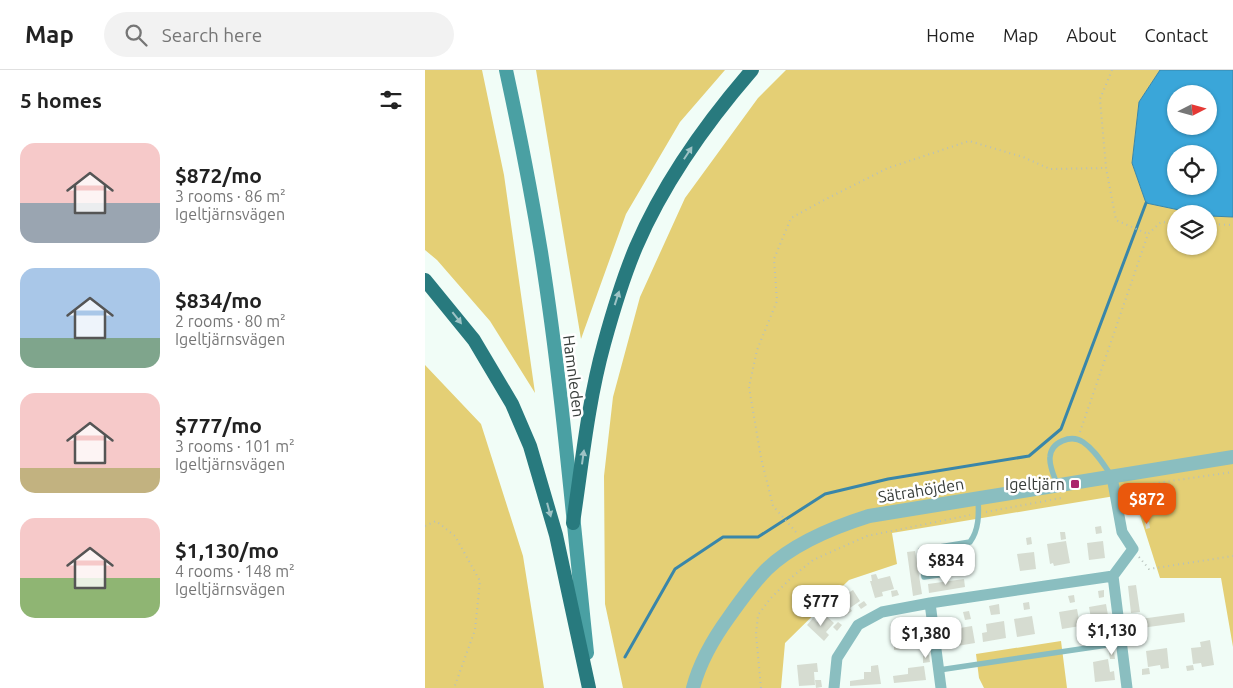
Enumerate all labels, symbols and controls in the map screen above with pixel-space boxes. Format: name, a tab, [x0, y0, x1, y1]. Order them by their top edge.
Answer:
search box	[104, 12, 454, 57]
text: Map	[25, 21, 74, 48]
icon: search	[122, 21, 150, 49]
text: Search here	[162, 24, 262, 46]
text: Home	[926, 25, 975, 45]
text: Map	[1003, 25, 1038, 45]
text: About	[1066, 25, 1116, 45]
text: Contact	[1144, 25, 1208, 45]
north arrow	[1167, 85, 1217, 135]
map controls	[1167, 85, 1217, 255]
icon: filters	[377, 86, 405, 114]
text: 5 homes	[20, 88, 102, 112]
button: locate	[1167, 145, 1217, 195]
one-way arrow	[683, 146, 693, 160]
icon: home	[60, 163, 120, 223]
text: $872/mo	[175, 163, 262, 187]
text: 3 rooms · 86 m²	[175, 187, 286, 205]
text: Igeltjärnsvägen	[175, 205, 285, 223]
button: layers	[1167, 205, 1217, 255]
icon: home	[60, 288, 120, 348]
text: $834/mo	[175, 288, 262, 312]
one-way arrow	[614, 291, 621, 306]
one-way arrow	[451, 311, 462, 324]
text: 2 rooms · 80 m²	[175, 312, 286, 330]
text: Igeltjärnsvägen	[175, 330, 285, 348]
street label: Hamnleden	[560, 334, 588, 418]
icon: home	[60, 413, 120, 473]
text: $777/mo	[175, 413, 262, 437]
text: 3 rooms · 101 m²	[175, 437, 295, 455]
one-way arrow	[579, 449, 587, 465]
text: Igeltjärnsvägen	[175, 455, 285, 473]
street label: Sätrahöjden	[877, 474, 965, 506]
place label: Igeltjärn	[1005, 475, 1065, 493]
marker: Igeltjärn	[1069, 478, 1081, 490]
pin: $872	[1117, 482, 1177, 525]
text: $872	[1129, 490, 1165, 508]
one-way arrow	[545, 502, 553, 517]
icon: home	[60, 538, 120, 598]
text: $1,130/mo	[175, 538, 279, 562]
pin: $834	[916, 544, 976, 586]
text: $834	[928, 551, 964, 569]
text: 4 rooms · 148 m²	[175, 562, 295, 580]
text: Igeltjärnsvägen	[175, 580, 285, 598]
pin: $777	[791, 584, 851, 627]
text: $777	[803, 592, 839, 610]
pin: $1,130	[1071, 614, 1153, 656]
pin: $1,380	[885, 616, 967, 659]
text: $1,130	[1087, 621, 1137, 639]
text: $1,380	[901, 624, 951, 642]

